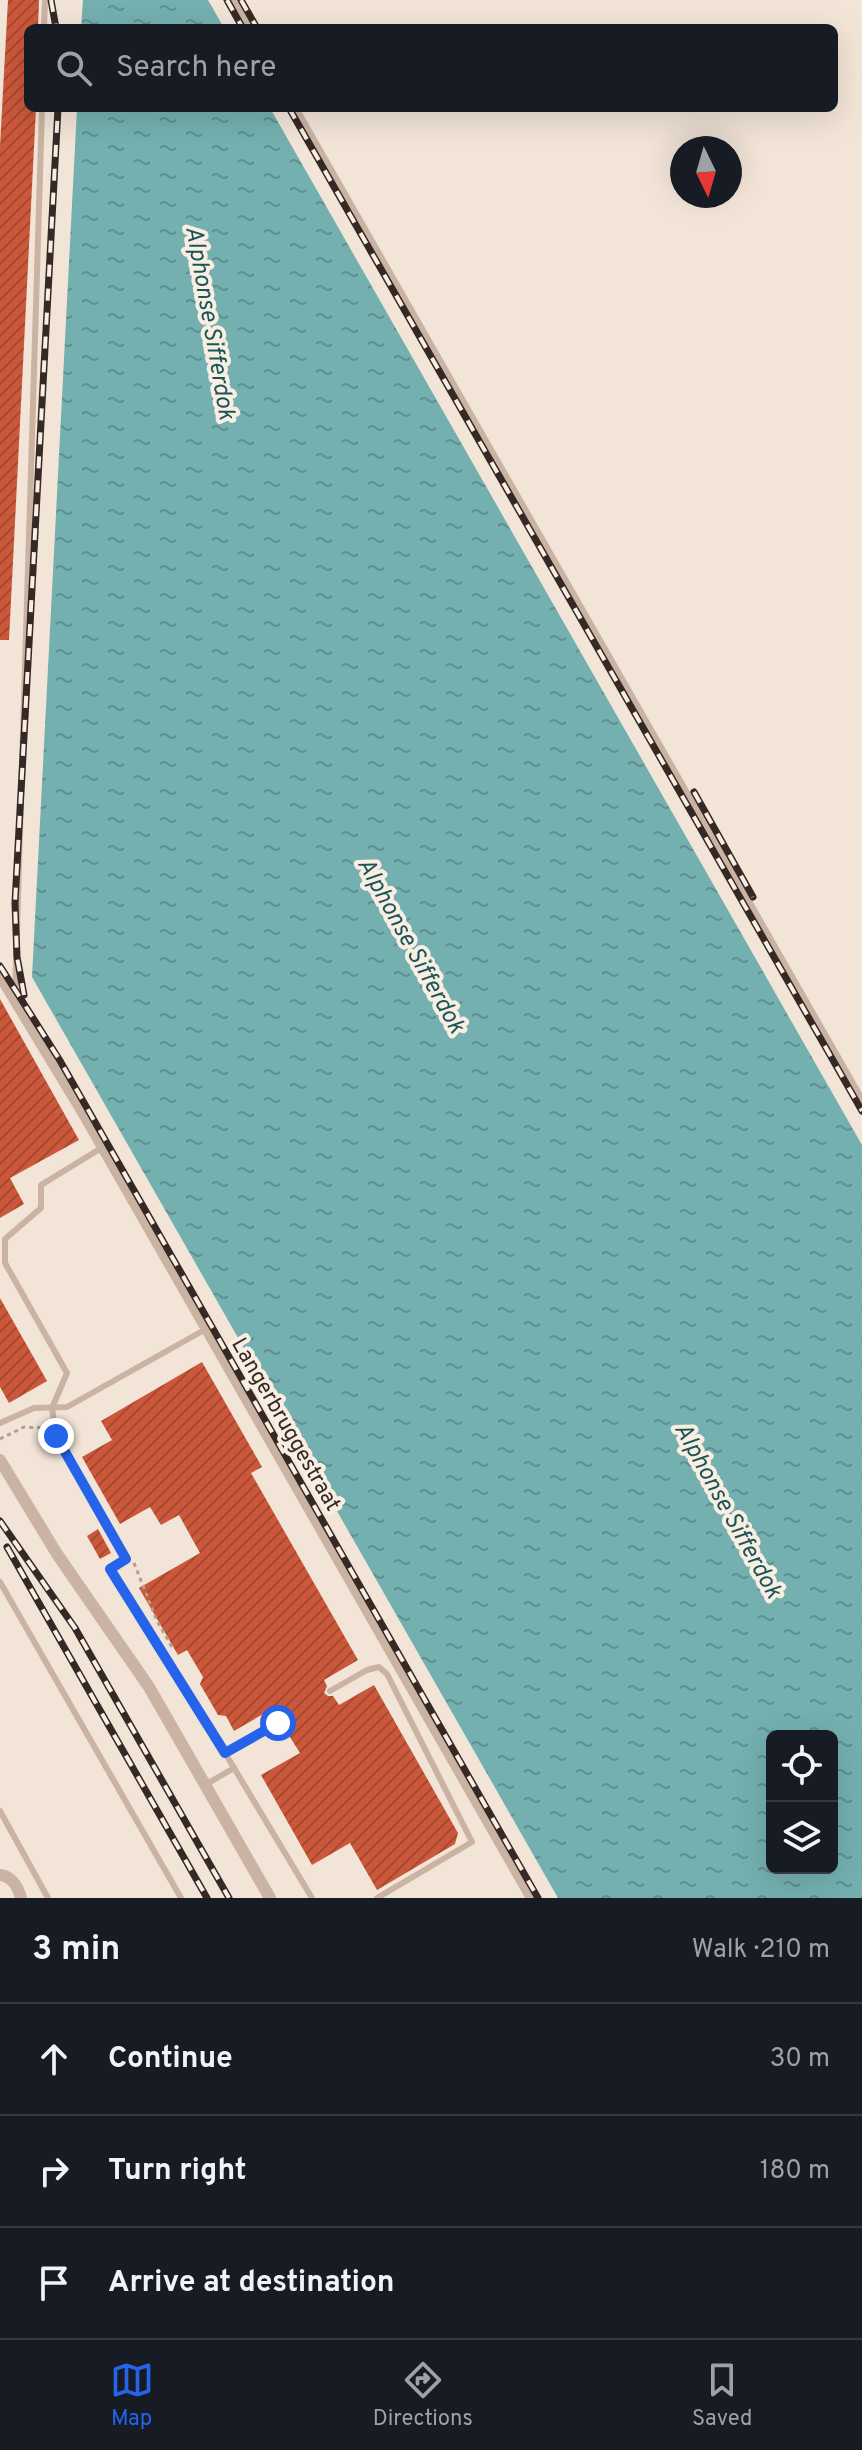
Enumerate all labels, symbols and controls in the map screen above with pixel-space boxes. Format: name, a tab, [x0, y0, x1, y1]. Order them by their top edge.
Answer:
search box	[24, 24, 838, 112]
icon: search	[52, 46, 96, 90]
text: Search here	[116, 50, 276, 87]
north arrow	[670, 136, 742, 208]
water label: Alphonse Sifferdok	[177, 224, 241, 423]
water label: Alphonse Sifferdok	[349, 853, 471, 1040]
street label: Langerbruggestraat	[224, 1334, 346, 1516]
route end	[38, 1418, 74, 1454]
water label: Alphonse Sifferdok	[666, 1418, 788, 1605]
route start	[260, 1705, 296, 1741]
map controls	[766, 1730, 838, 1874]
button: locate	[766, 1730, 838, 1802]
button: layers	[766, 1802, 838, 1874]
text: 3 min	[32, 1929, 120, 1972]
text: Walk · 210 m	[692, 1934, 830, 1967]
icon: ahead	[32, 2037, 76, 2081]
text: Continue	[108, 2041, 233, 2078]
text: 30 m	[770, 2043, 830, 2076]
icon: right	[32, 2149, 76, 2193]
text: Turn right	[108, 2153, 246, 2190]
text: 180 m	[760, 2155, 830, 2188]
icon: arrive	[32, 2261, 76, 2305]
text: Arrive at destination	[108, 2265, 394, 2302]
tab: Map	[110, 2358, 154, 2433]
tab: Directions	[373, 2358, 473, 2433]
tab: Saved	[692, 2358, 752, 2433]

